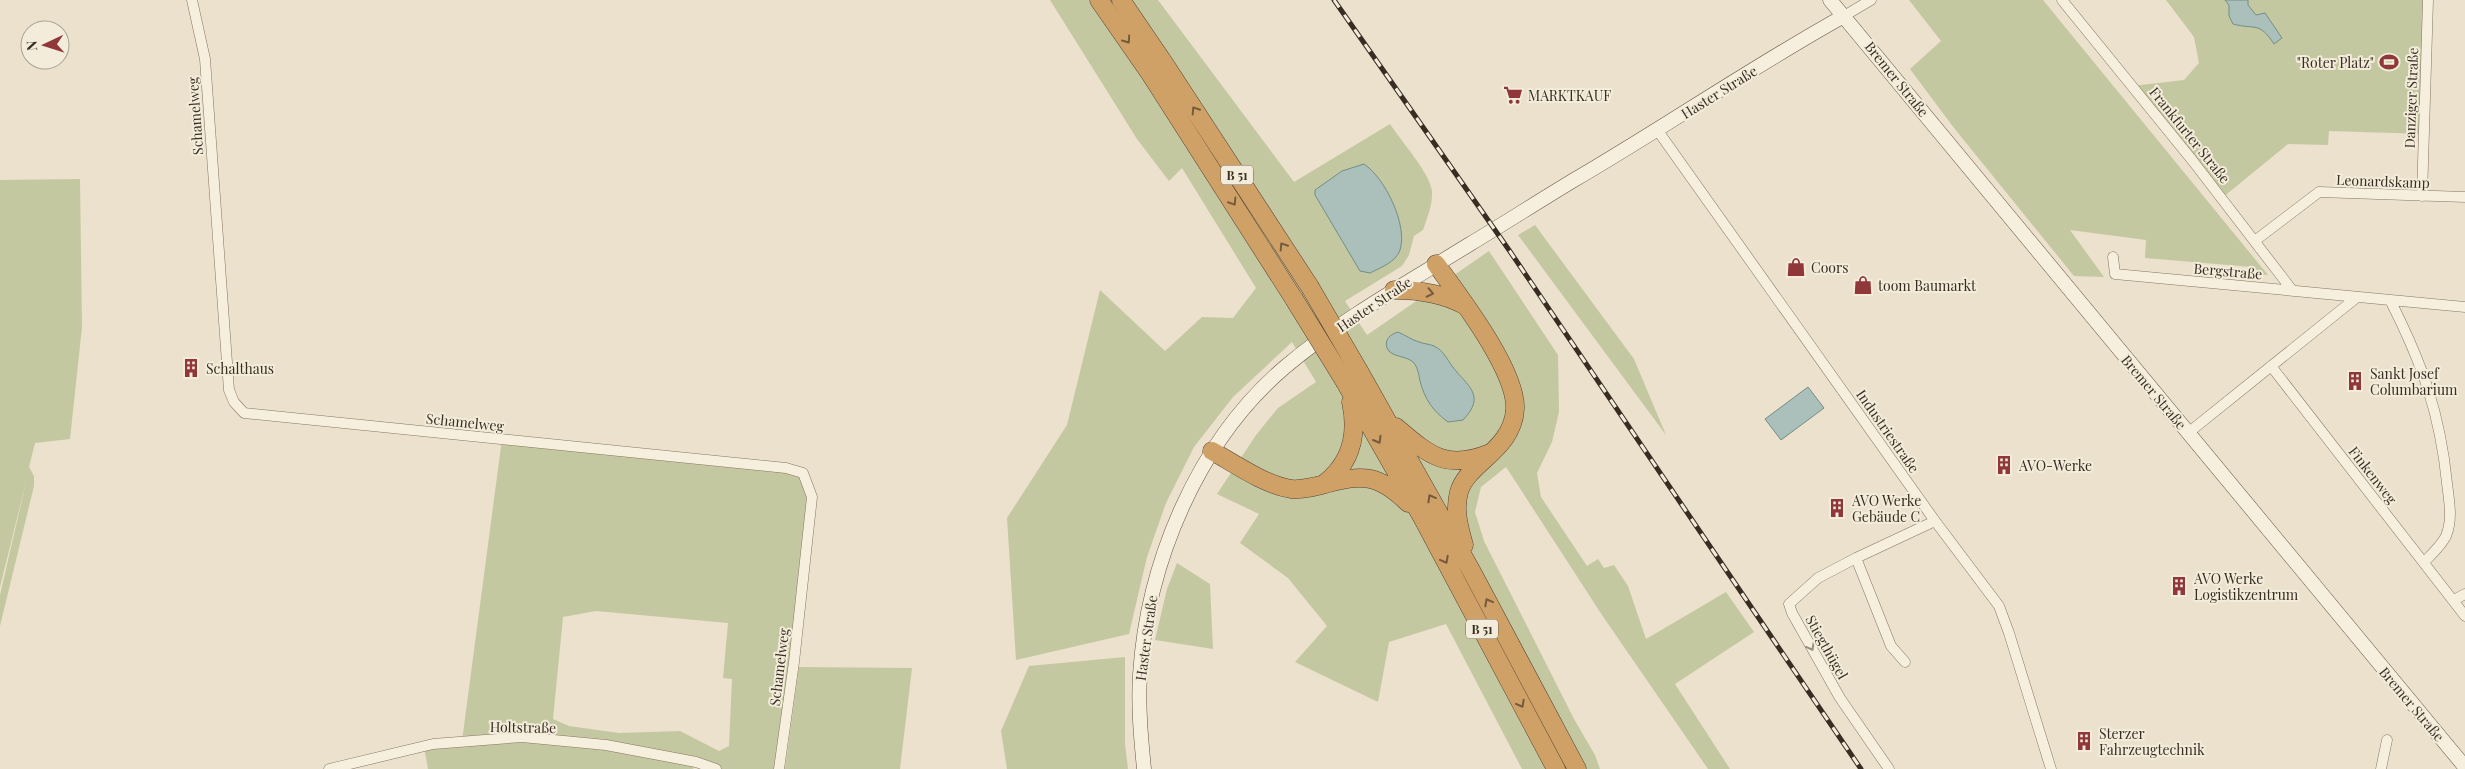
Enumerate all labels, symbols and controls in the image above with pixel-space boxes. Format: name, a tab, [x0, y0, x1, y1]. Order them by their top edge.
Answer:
north arrow	[20, 20, 70, 70]
one-way arrow	[1121, 34, 1130, 44]
street label: Bremer Straße	[1861, 37, 1933, 121]
text: N	[22, 40, 41, 52]
street label: Danziger Straße	[2400, 47, 2422, 149]
sports icon: "Roter Platz"	[2378, 51, 2400, 73]
place label: "Roter Platz"	[2297, 53, 2374, 72]
street label: Haster Straße	[1677, 61, 1761, 123]
street label: Schamelweg	[183, 76, 207, 156]
street label: Frankfurter Straße	[2145, 83, 2235, 187]
supermarket icon: MARKTKAUF	[1502, 84, 1524, 106]
place label: MARKTKAUF	[1528, 86, 1611, 105]
one-way arrow	[1191, 106, 1201, 115]
road number: B 51	[1221, 166, 1253, 184]
street label: Leonardskamp	[2336, 170, 2430, 192]
one-way arrow	[1227, 197, 1236, 206]
one-way arrow	[1280, 242, 1289, 252]
shop icon: Coors	[1785, 256, 1807, 278]
place label: Coors	[1811, 258, 1848, 277]
street label: Bergstraße	[2193, 259, 2263, 283]
street label: Haster Straße	[1333, 272, 1415, 336]
shop icon: toom Baumarkt	[1852, 274, 1874, 296]
place label: toom Baumarkt	[1878, 276, 1977, 295]
one-way arrow	[1426, 287, 1435, 298]
street label: Bremer Straße	[2117, 351, 2191, 433]
building icon: Schalthaus	[180, 357, 202, 379]
place label: Schalthaus	[206, 359, 274, 378]
place label: Sankt Josef Columbarium	[2370, 364, 2458, 399]
building icon: Sankt Josef Columbarium	[2344, 370, 2366, 392]
street label: Industriestraße	[1852, 386, 1924, 476]
street label: Schamelweg	[425, 408, 505, 436]
one-way arrow	[1371, 435, 1381, 444]
street label: Finkenweg	[2345, 442, 2402, 508]
building icon: AVO-Werke	[1993, 454, 2015, 476]
place label: AVO-Werke	[2018, 456, 2092, 475]
place label: AVO Werke Gebäude C	[1851, 491, 1921, 526]
one-way arrow	[1427, 495, 1437, 504]
building icon: AVO Werke Gebäude C	[1826, 497, 1848, 519]
one-way arrow	[1439, 555, 1449, 564]
place label: AVO Werke Logistikzentrum	[2193, 569, 2299, 604]
building icon: AVO Werke Logistikzentrum	[2168, 575, 2190, 597]
street label: Haster Straße	[1131, 594, 1161, 682]
one-way arrow	[1484, 599, 1494, 608]
street label: Stiegthügel	[1802, 611, 1852, 683]
road number: B 51	[1466, 620, 1498, 638]
street label: Schamelweg	[765, 626, 793, 707]
one-way arrow	[1805, 642, 1815, 651]
street label: Bremer Straße	[2375, 663, 2449, 745]
one-way arrow	[1515, 698, 1525, 707]
street label: Holtstraße	[490, 717, 556, 737]
place label: Sterzer Fahrzeugtechnik	[2099, 724, 2205, 759]
building icon: Sterzer Fahrzeugtechnik	[2073, 730, 2095, 752]

